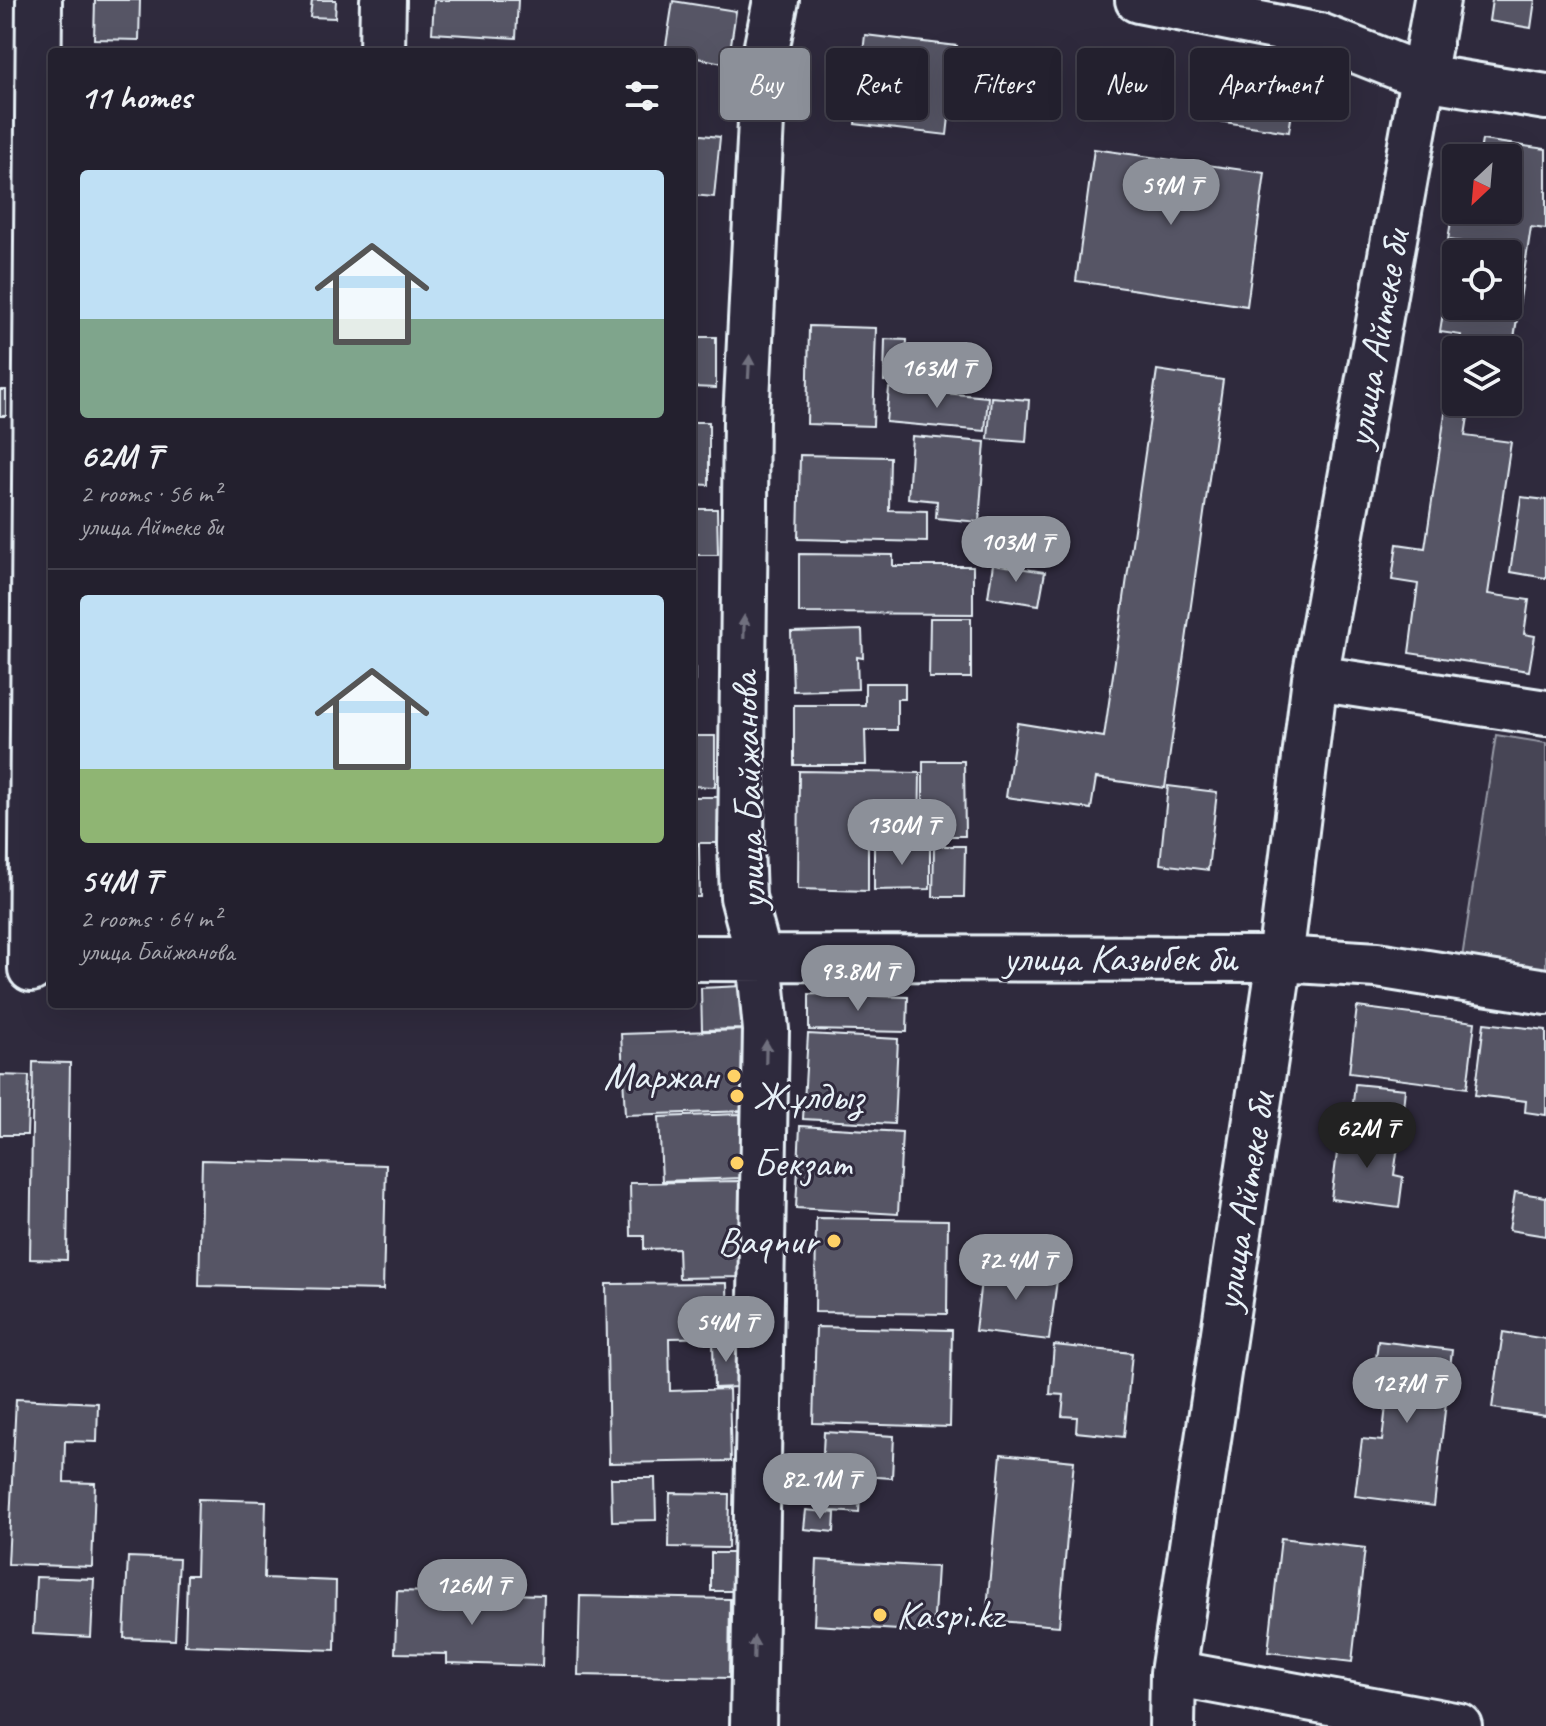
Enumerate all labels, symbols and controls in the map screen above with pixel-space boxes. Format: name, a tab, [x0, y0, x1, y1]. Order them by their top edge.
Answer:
chip: Buy	[720, 48, 810, 120]
chip: Rent	[826, 48, 928, 120]
chip: Filters	[944, 48, 1061, 120]
chip: New	[1077, 48, 1174, 120]
chip: Apartment	[1190, 48, 1349, 120]
icon: filters	[620, 74, 664, 118]
text: 11 homes	[80, 75, 191, 118]
north arrow	[1442, 144, 1522, 224]
map controls	[1442, 144, 1522, 416]
pin: 59M ₸	[1115, 159, 1227, 227]
text: 59M ₸	[1141, 168, 1201, 201]
icon: home	[300, 222, 444, 366]
street label: улица Айтеке би	[1333, 223, 1421, 453]
button: locate	[1442, 240, 1522, 320]
button: layers	[1442, 336, 1522, 416]
pin: 163M ₸	[872, 342, 1002, 410]
text: 163M ₸	[900, 351, 974, 384]
one-way arrow	[743, 354, 756, 379]
text: 62M ₸	[80, 434, 161, 477]
text: 2 rooms · 56 m²	[80, 477, 221, 510]
text: улица Айтеке би	[80, 510, 223, 543]
pin: 103M ₸	[951, 516, 1081, 584]
text: 103M ₸	[979, 525, 1053, 558]
one-way arrow	[738, 614, 750, 639]
icon: home	[300, 647, 444, 791]
street label: улица Байжанова	[719, 668, 777, 913]
pin: 130M ₸	[837, 799, 967, 867]
text: 130M ₸	[865, 808, 939, 841]
text: 54M ₸	[80, 859, 160, 902]
text: 2 rooms · 64 m²	[80, 902, 221, 935]
street label: улица Казыбек би	[1001, 933, 1239, 983]
text: улица Байжанова	[80, 935, 234, 968]
pin: 93.8M ₸	[784, 945, 932, 1013]
text: 93.8M ₸	[819, 954, 897, 987]
one-way arrow	[759, 1039, 772, 1064]
place label: Маржан	[604, 1051, 720, 1101]
marker: Маржан	[725, 1067, 743, 1085]
place label: Жұлдыз	[753, 1071, 866, 1121]
street label: улица Айтеке би	[1202, 1086, 1286, 1316]
marker: Жұлдыз	[728, 1087, 746, 1105]
pin: 62M ₸	[1311, 1102, 1423, 1170]
text: 62M ₸	[1336, 1111, 1398, 1144]
place label: Бекзат	[753, 1138, 854, 1188]
marker: Бекзат	[728, 1154, 746, 1172]
place label: Baqnur	[717, 1216, 822, 1266]
marker: Baqnur	[825, 1232, 843, 1250]
pin: 72.4M ₸	[942, 1234, 1090, 1302]
text: 72.4M ₸	[977, 1243, 1055, 1276]
pin: 54M ₸	[670, 1296, 782, 1364]
text: 54M ₸	[696, 1305, 756, 1338]
pin: 127M ₸	[1342, 1357, 1472, 1425]
text: 127M ₸	[1371, 1366, 1443, 1399]
pin: 82.1M ₸	[746, 1453, 894, 1521]
text: 82.1M ₸	[781, 1462, 859, 1495]
pin: 126M ₸	[407, 1559, 537, 1627]
text: 126M ₸	[435, 1568, 509, 1601]
place label: Kaspi.kz	[896, 1590, 1007, 1640]
marker: Kaspi.kz	[871, 1606, 889, 1624]
one-way arrow	[748, 1635, 760, 1660]

